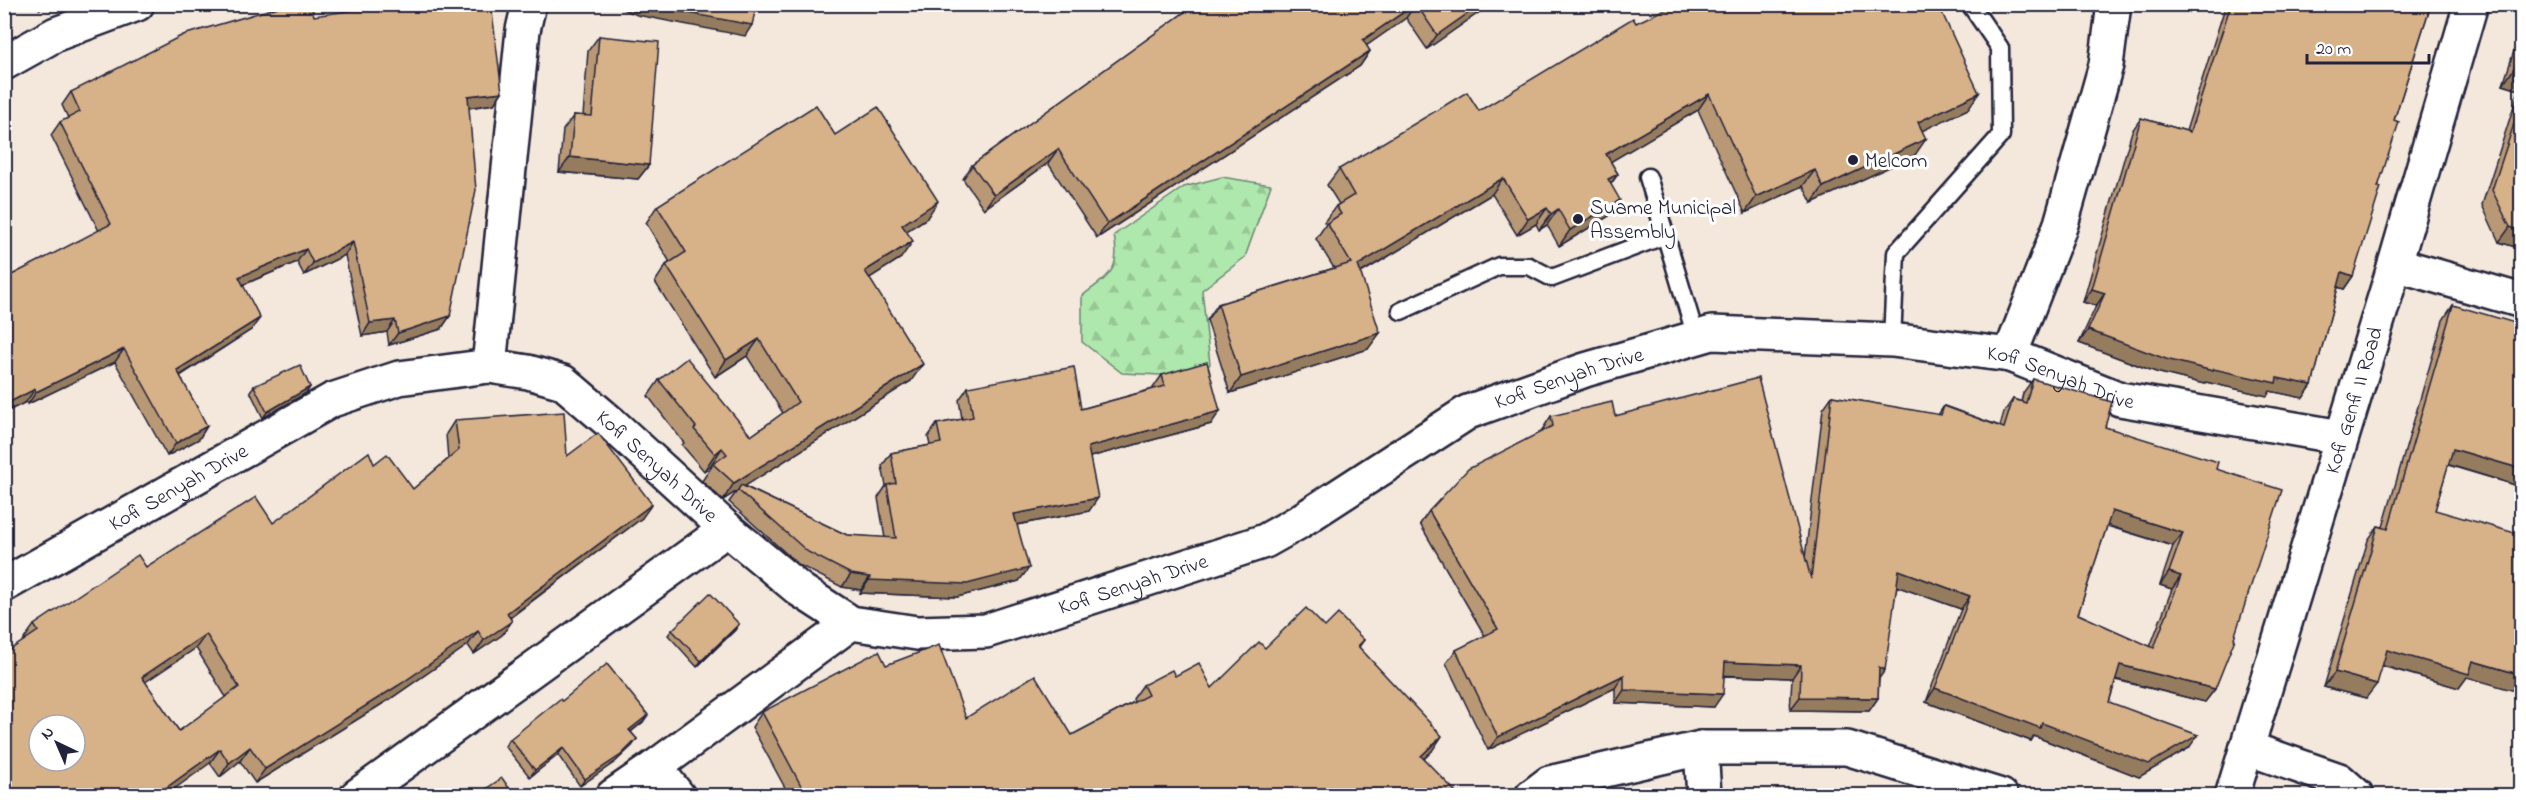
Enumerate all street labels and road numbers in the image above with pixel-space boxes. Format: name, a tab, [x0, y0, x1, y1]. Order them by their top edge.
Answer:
street label: Kofi Genfi II Road	[2319, 323, 2392, 478]
street label: Kofi Senyah Drive	[1985, 339, 2137, 418]
street label: Kofi Senyah Drive	[1491, 341, 1648, 418]
street label: Kofi Senyah Drive	[589, 404, 724, 531]
street label: Kofi Senyah Drive	[104, 437, 255, 540]
street label: Kofi Senyah Drive	[1055, 547, 1213, 624]

